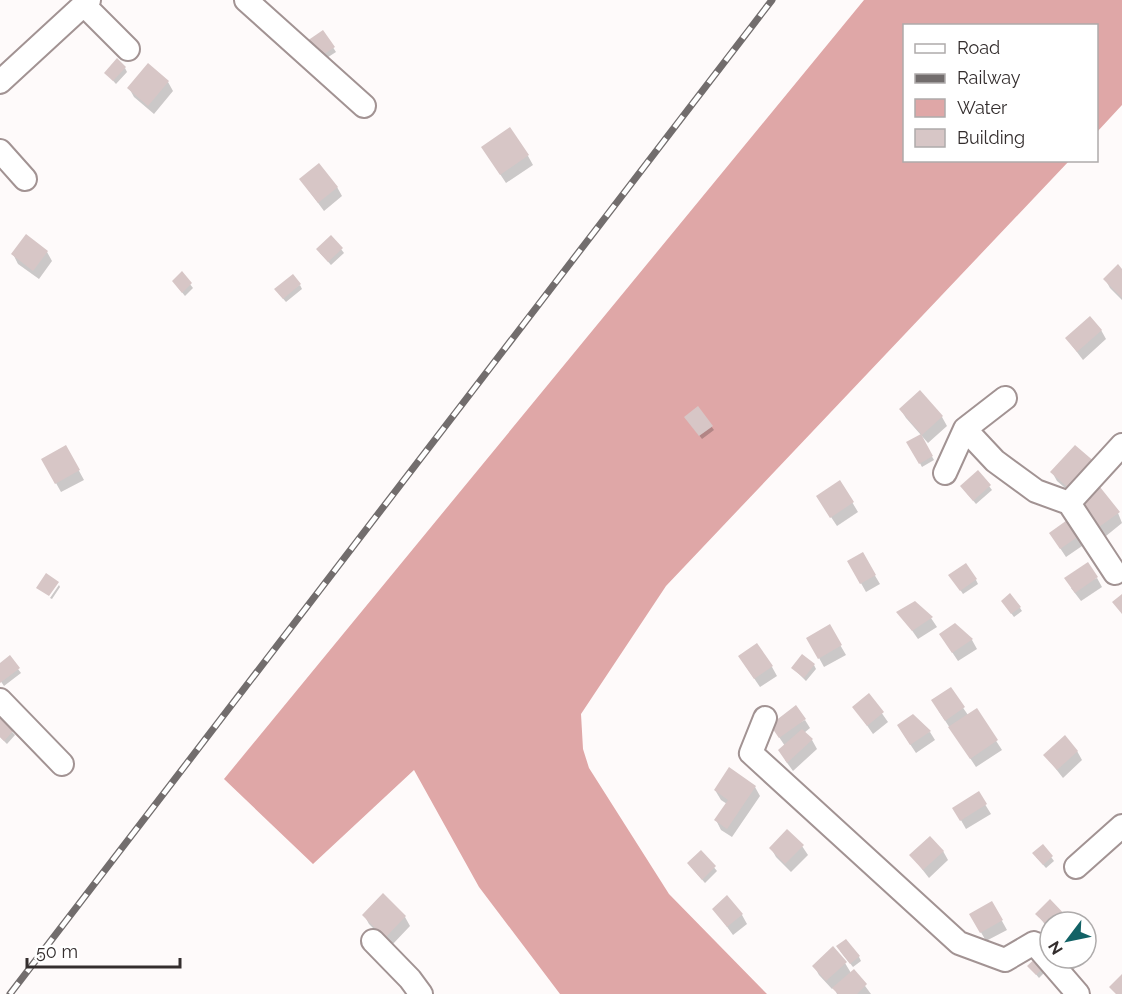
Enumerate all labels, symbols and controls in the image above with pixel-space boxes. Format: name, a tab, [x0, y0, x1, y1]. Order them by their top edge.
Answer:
legend	[903, 24, 1098, 162]
text: Road	[957, 37, 1000, 58]
text: Railway	[957, 67, 1021, 88]
text: Water	[957, 97, 1008, 118]
text: Building	[957, 127, 1025, 148]
north arrow	[1038, 910, 1098, 970]
scale bar	[27, 931, 180, 969]
text: N	[1044, 937, 1067, 958]
text: 50 m	[36, 941, 78, 962]

